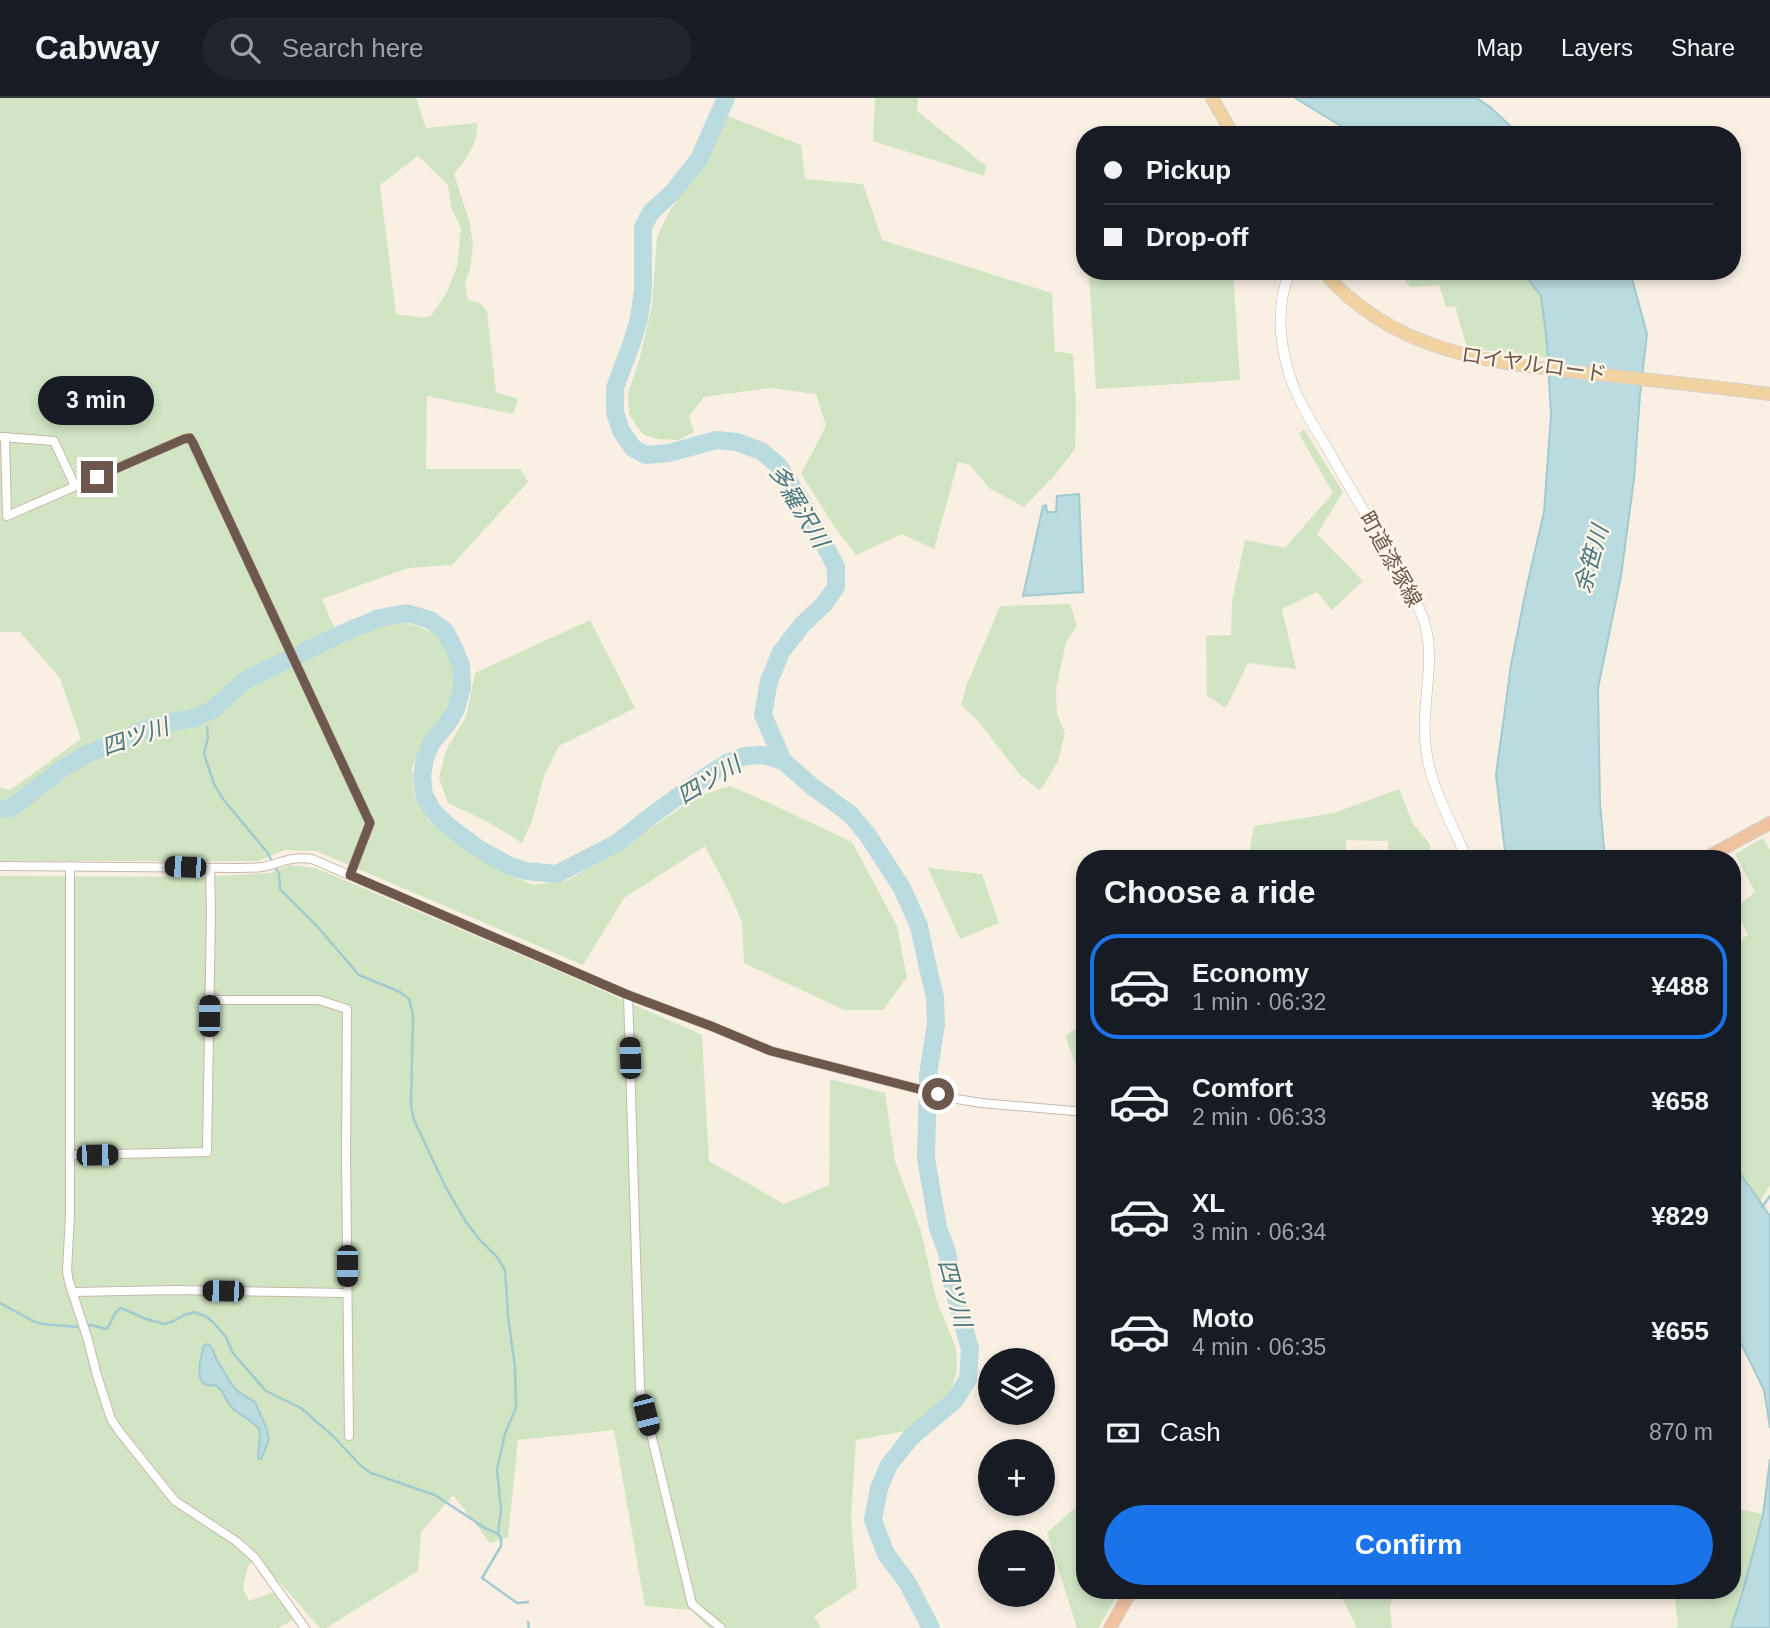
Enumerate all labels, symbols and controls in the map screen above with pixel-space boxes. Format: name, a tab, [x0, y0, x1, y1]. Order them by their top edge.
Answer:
search box	[202, 17, 692, 80]
text: Cabway	[35, 29, 160, 66]
icon: search	[226, 29, 264, 67]
text: Search here	[282, 33, 423, 63]
text: Map	[1476, 34, 1523, 61]
text: Layers	[1561, 34, 1633, 61]
text: Share	[1671, 34, 1735, 61]
text: Pickup	[1146, 155, 1231, 185]
text: Drop-off	[1146, 222, 1249, 252]
street label: ロイヤルロード	[1460, 342, 1608, 386]
callout: 3 min	[39, 376, 155, 424]
text: 3 min	[66, 387, 126, 413]
water label: 多羅沢川	[764, 460, 835, 555]
route end	[81, 461, 113, 493]
street label: 町道漆塚線	[1355, 508, 1427, 610]
water label: 余笹川	[1569, 519, 1614, 596]
water label: 四ツ川	[98, 712, 175, 761]
water label: 四ツ川	[673, 750, 748, 809]
car	[164, 856, 207, 878]
text: Choose a ride	[1104, 874, 1316, 910]
icon: car	[1108, 955, 1171, 1018]
text: Economy	[1192, 958, 1309, 988]
text: ¥488	[1651, 971, 1709, 1001]
text: 1 min · 06:32	[1192, 989, 1326, 1015]
car	[199, 995, 220, 1037]
car	[619, 1037, 642, 1079]
icon: car	[1108, 1070, 1171, 1133]
text: Comfort	[1192, 1073, 1293, 1103]
route start	[922, 1078, 954, 1110]
text: ¥658	[1651, 1086, 1709, 1116]
text: 2 min · 06:33	[1192, 1104, 1326, 1130]
car	[76, 1144, 119, 1166]
icon: car	[1108, 1185, 1171, 1248]
text: XL	[1192, 1188, 1225, 1218]
text: ¥829	[1651, 1201, 1709, 1231]
text: 3 min · 06:34	[1192, 1219, 1326, 1245]
car	[337, 1245, 358, 1287]
water label: 四ツ川	[934, 1256, 977, 1333]
car	[202, 1280, 245, 1302]
icon: car	[1108, 1300, 1171, 1363]
text: Moto	[1192, 1303, 1254, 1333]
text: ¥655	[1651, 1316, 1709, 1346]
text: 4 min · 06:35	[1192, 1334, 1326, 1360]
map controls	[978, 1348, 1055, 1607]
button: layers	[978, 1348, 1055, 1425]
car	[631, 1392, 662, 1438]
icon: cash	[1104, 1414, 1142, 1452]
text: Cash	[1160, 1417, 1221, 1447]
text: 870 m	[1649, 1419, 1713, 1445]
button: +	[978, 1439, 1055, 1516]
button: Confirm	[1104, 1505, 1713, 1585]
button: −	[978, 1530, 1055, 1607]

